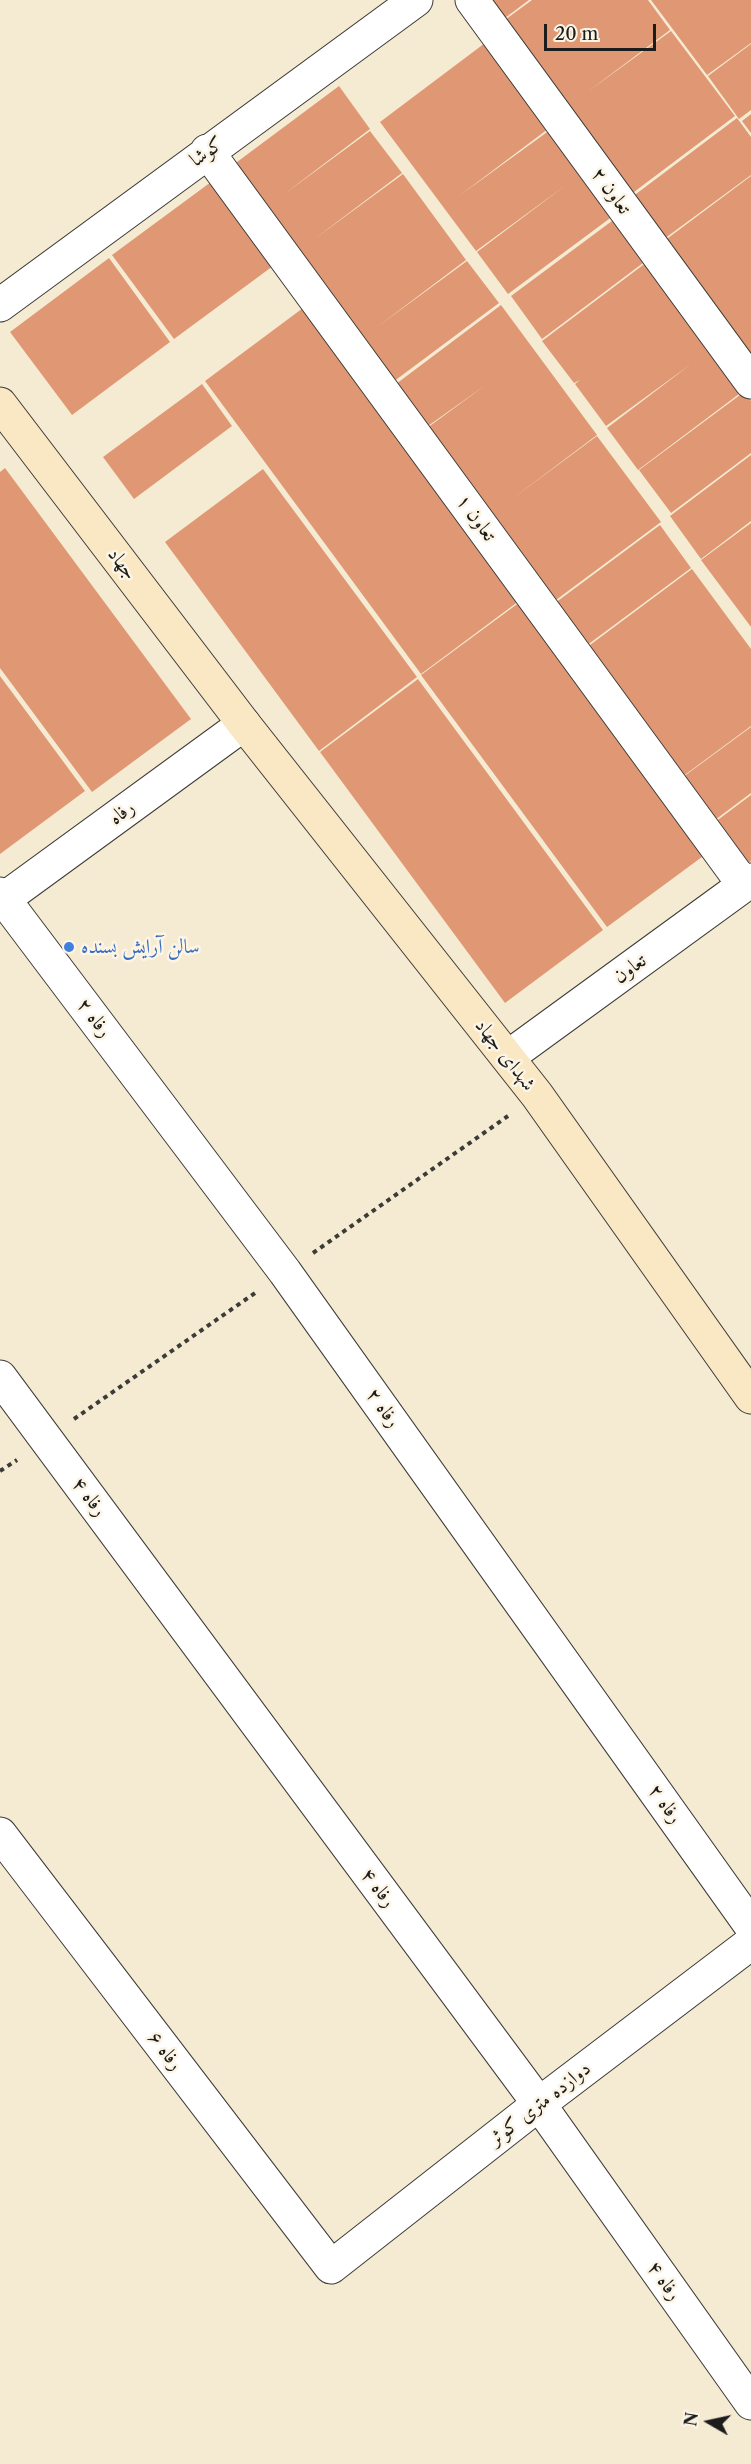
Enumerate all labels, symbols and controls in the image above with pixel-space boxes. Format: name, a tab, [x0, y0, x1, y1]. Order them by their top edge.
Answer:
scale bar	[547, 12, 660, 50]
text: 20 m	[555, 23, 598, 45]
street label: کوشا	[185, 132, 229, 172]
street label: تعاون ۲	[586, 163, 636, 219]
street label: تعاون ۱	[451, 490, 501, 546]
street label: جهاد	[102, 543, 142, 585]
street label: رفاه	[104, 796, 140, 830]
place label: سالن آرایش بسنده	[81, 935, 200, 959]
marker: سالن آرایش بسنده	[62, 940, 76, 954]
street label: تعاون	[609, 949, 651, 989]
street label: رفاه ۲	[72, 994, 116, 1042]
street label: شهدای جهاد	[469, 1014, 541, 1096]
street label: رفاه ۲	[361, 1384, 405, 1432]
street label: رفاه ۴	[67, 1473, 111, 1521]
street label: رفاه ۲	[643, 1780, 687, 1828]
street label: رفاه ۴	[356, 1864, 400, 1912]
street label: رفاه ۶	[143, 2027, 187, 2075]
street label: دوازده متری کوثر	[484, 2057, 596, 2151]
street label: رفاه ۴	[642, 2257, 686, 2305]
north arrow	[679, 2392, 739, 2452]
text: N	[680, 2411, 702, 2428]

